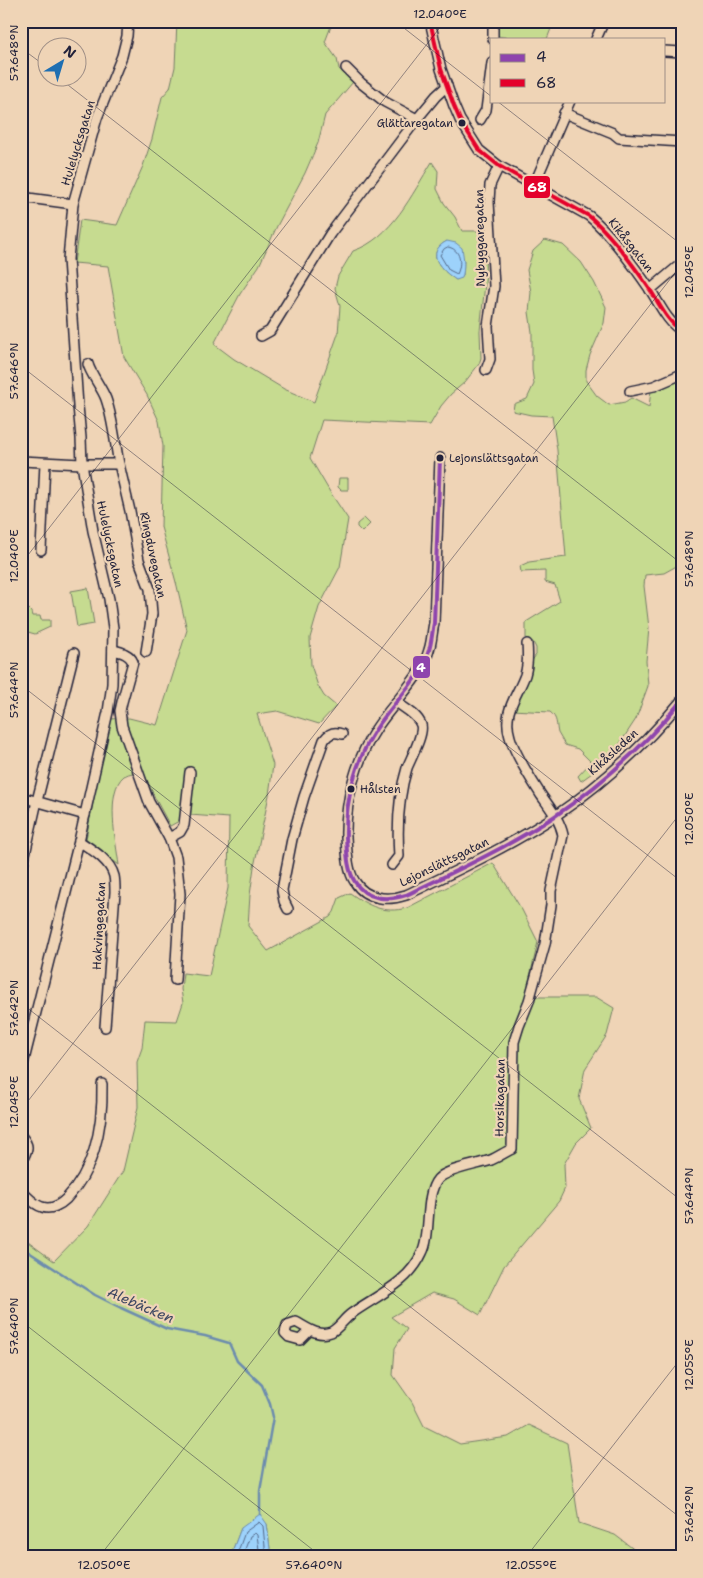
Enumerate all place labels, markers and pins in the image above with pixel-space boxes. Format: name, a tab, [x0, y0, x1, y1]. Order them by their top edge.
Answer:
place label: Glättaregatan	[377, 116, 453, 131]
marker: Glättaregatan	[457, 118, 467, 128]
place label: Lejonslättsgatan	[449, 451, 539, 466]
marker: Lejonslättsgatan	[435, 453, 445, 463]
place label: Hålsten	[360, 782, 401, 797]
marker: Hålsten	[346, 784, 356, 794]

